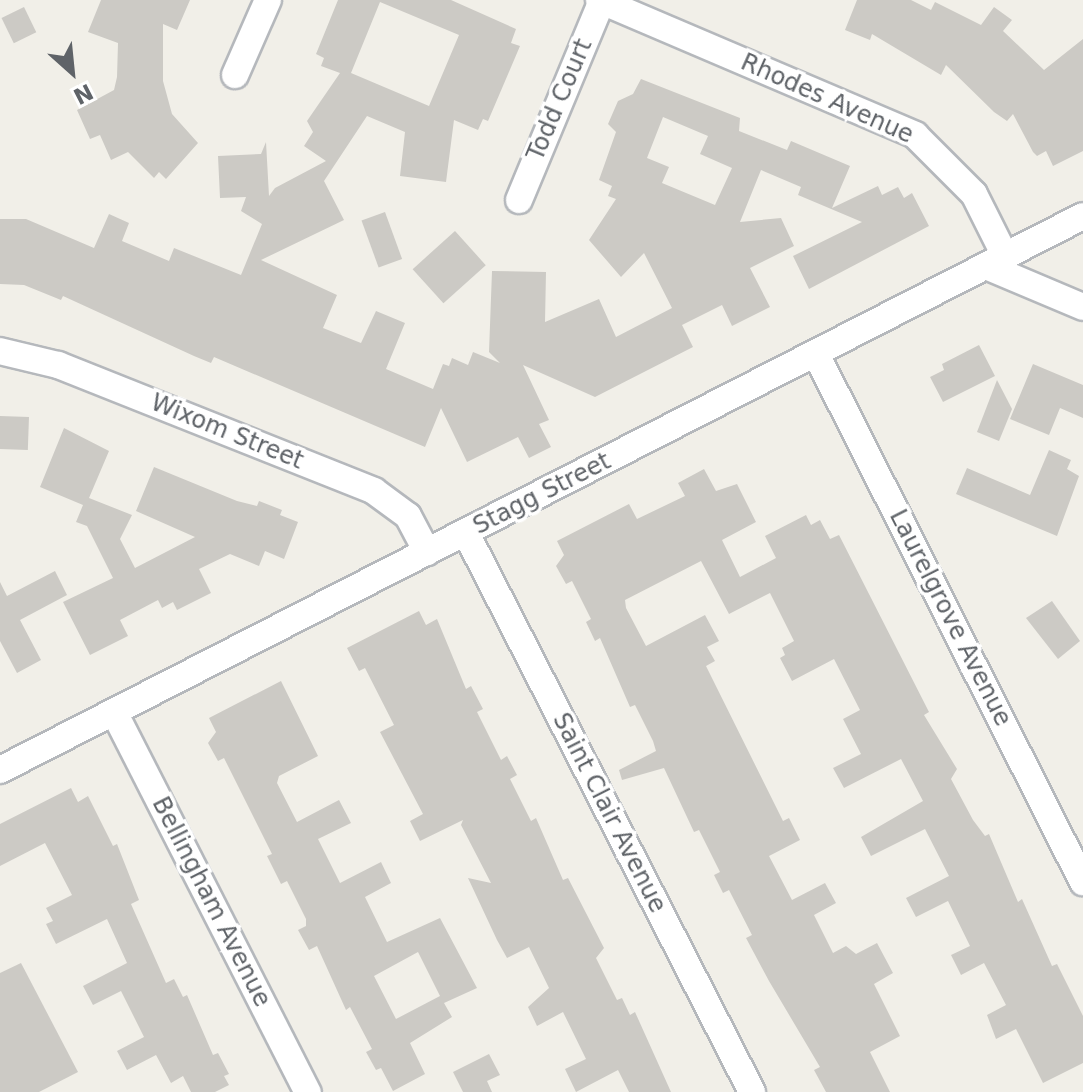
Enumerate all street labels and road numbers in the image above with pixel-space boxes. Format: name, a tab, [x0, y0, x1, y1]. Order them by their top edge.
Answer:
street label: Todd Court	[521, 35, 599, 165]
street label: Rhodes Avenue	[736, 48, 918, 150]
street label: Wixom Street	[147, 388, 307, 476]
street label: Stagg Street	[468, 447, 616, 541]
street label: Laurelgrove Avenue	[883, 505, 1017, 731]
street label: Saint Clair Avenue	[546, 708, 672, 918]
street label: Bellingham Avenue	[146, 792, 276, 1012]

